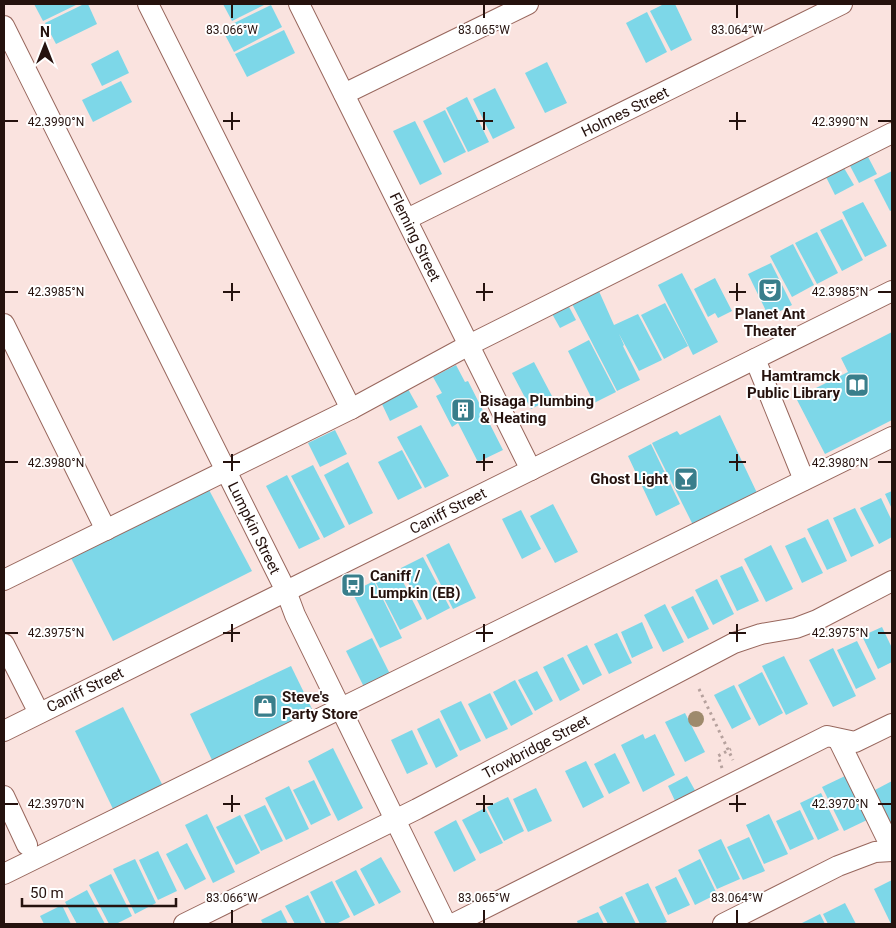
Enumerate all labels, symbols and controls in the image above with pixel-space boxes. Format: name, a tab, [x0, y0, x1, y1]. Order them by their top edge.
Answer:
north arrow	[20, 20, 70, 70]
text: 83.066°W	[206, 23, 258, 37]
text: 83.065°W	[458, 23, 510, 37]
text: 83.064°W	[711, 23, 763, 37]
text: N	[40, 24, 50, 40]
street label: Holmes Street	[578, 83, 672, 141]
text: 42.3990°N	[28, 115, 84, 129]
text: 42.3990°N	[812, 115, 868, 129]
street label: Fleming Street	[386, 190, 444, 284]
theatre icon: Planet Ant Theater	[757, 277, 783, 303]
text: 42.3985°N	[28, 285, 84, 299]
text: 42.3985°N	[812, 285, 868, 299]
place label: Planet Ant Theater	[735, 305, 805, 340]
place label: Hamtramck Public Library	[747, 367, 841, 402]
library icon: Hamtramck Public Library	[844, 372, 870, 398]
place label: Bisaga Plumbing & Heating	[480, 392, 594, 427]
building icon: Bisaga Plumbing & Heating	[450, 397, 476, 423]
text: 42.3980°N	[28, 456, 84, 470]
text: 42.3980°N	[812, 456, 868, 470]
bar icon: Ghost Light	[673, 466, 699, 492]
place label: Ghost Light	[590, 470, 668, 488]
street label: Lumpkin Street	[224, 479, 284, 577]
street label: Caniff Street	[407, 484, 489, 538]
place label: Caniff / Lumpkin (EB)	[370, 567, 460, 602]
bus stop icon: Caniff / Lumpkin (EB)	[340, 572, 366, 598]
text: 42.3975°N	[28, 626, 84, 640]
text: 42.3975°N	[812, 626, 868, 640]
street label: Caniff Street	[43, 664, 127, 716]
place label: Steve's Party Store	[282, 688, 358, 723]
shop icon: Steve's Party Store	[252, 693, 278, 719]
street label: Trowbridge Street	[479, 711, 593, 783]
text: 42.3970°N	[28, 797, 84, 811]
text: 42.3970°N	[812, 797, 868, 811]
scale bar	[22, 876, 176, 908]
text: 50 m	[30, 884, 64, 902]
text: 83.066°W	[206, 891, 258, 905]
text: 83.065°W	[458, 891, 510, 905]
text: 83.064°W	[711, 891, 763, 905]

